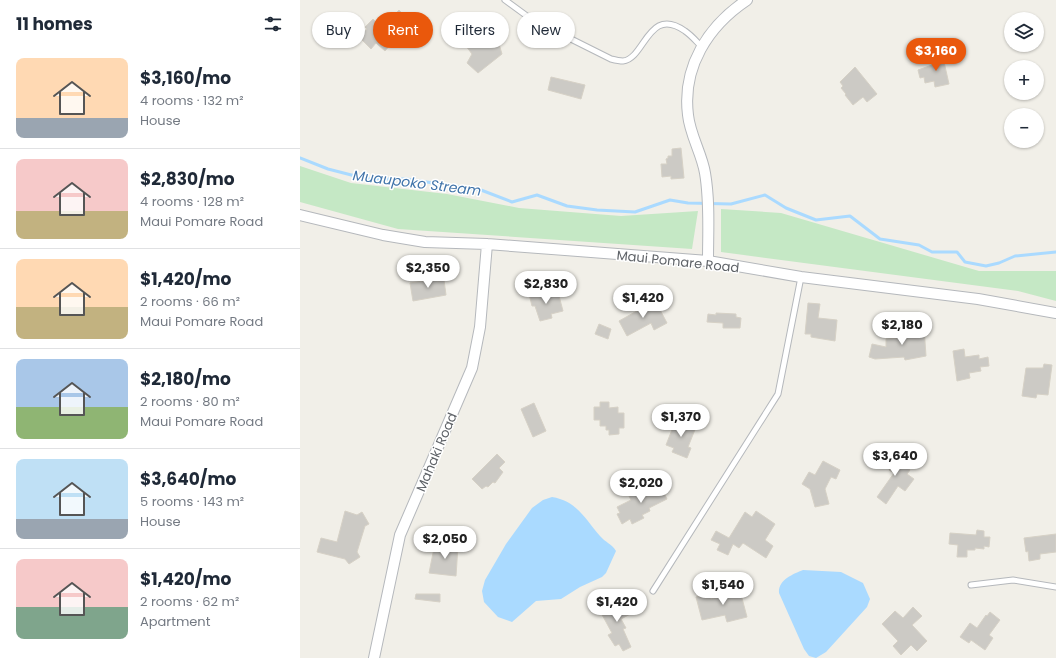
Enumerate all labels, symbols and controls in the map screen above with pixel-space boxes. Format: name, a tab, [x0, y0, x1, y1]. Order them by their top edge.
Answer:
text: 11 homes	[16, 12, 93, 36]
chip: Buy	[312, 12, 365, 48]
chip: Rent	[373, 12, 433, 48]
chip: Filters	[441, 12, 509, 48]
chip: New	[517, 12, 575, 48]
map controls	[1004, 12, 1044, 148]
button: layers	[1004, 12, 1044, 52]
icon: filters	[262, 13, 284, 35]
pin: $3,160	[903, 38, 969, 72]
text: $3,160	[915, 41, 957, 60]
button: +	[1004, 60, 1044, 100]
text: $3,160/mo	[140, 66, 231, 90]
icon: home	[48, 74, 96, 122]
text: 4 rooms · 132 m²	[140, 91, 243, 110]
button: −	[1004, 108, 1044, 148]
text: House	[140, 111, 180, 130]
water label: Muaupoko Stream	[352, 165, 482, 201]
text: $2,830/mo	[140, 167, 235, 191]
icon: home	[48, 175, 96, 223]
text: 4 rooms · 128 m²	[140, 192, 244, 211]
text: Maui Pomare Road	[140, 212, 263, 231]
street label: Maui Pomare Road	[616, 246, 740, 277]
pin: $2,350	[395, 255, 461, 289]
text: $2,350	[406, 258, 450, 277]
text: $1,420/mo	[140, 267, 231, 291]
pin: $2,830	[513, 271, 579, 305]
text: $2,830	[524, 274, 568, 293]
icon: home	[48, 275, 96, 323]
pin: $1,420	[610, 285, 676, 319]
text: $1,420	[622, 288, 664, 307]
text: 2 rooms · 66 m²	[140, 292, 240, 311]
text: Maui Pomare Road	[140, 312, 263, 331]
pin: $2,180	[869, 312, 935, 346]
text: $2,180	[881, 315, 923, 334]
text: $2,180/mo	[140, 367, 231, 391]
icon: home	[48, 375, 96, 423]
text: 2 rooms · 80 m²	[140, 392, 240, 411]
pin: $1,370	[648, 404, 714, 438]
text: $1,370	[661, 407, 701, 426]
street label: Mahaki Road	[411, 410, 462, 495]
text: Maui Pomare Road	[140, 412, 263, 431]
pin: $3,640	[862, 443, 928, 477]
text: $3,640	[872, 446, 918, 465]
text: $3,640/mo	[140, 467, 236, 491]
pin: $2,020	[608, 470, 674, 504]
text: $2,020	[619, 473, 663, 492]
icon: home	[48, 475, 96, 523]
text: 5 rooms · 143 m²	[140, 492, 244, 511]
text: House	[140, 512, 180, 531]
pin: $2,050	[412, 526, 478, 560]
text: $2,050	[422, 529, 468, 548]
text: $1,420/mo	[140, 567, 231, 591]
pin: $1,540	[690, 572, 756, 606]
icon: home	[48, 575, 96, 623]
text: $1,540	[702, 575, 744, 594]
pin: $1,420	[584, 589, 650, 623]
text: 2 rooms · 62 m²	[140, 592, 239, 611]
text: $1,420	[596, 592, 638, 611]
text: Apartment	[140, 612, 210, 631]

